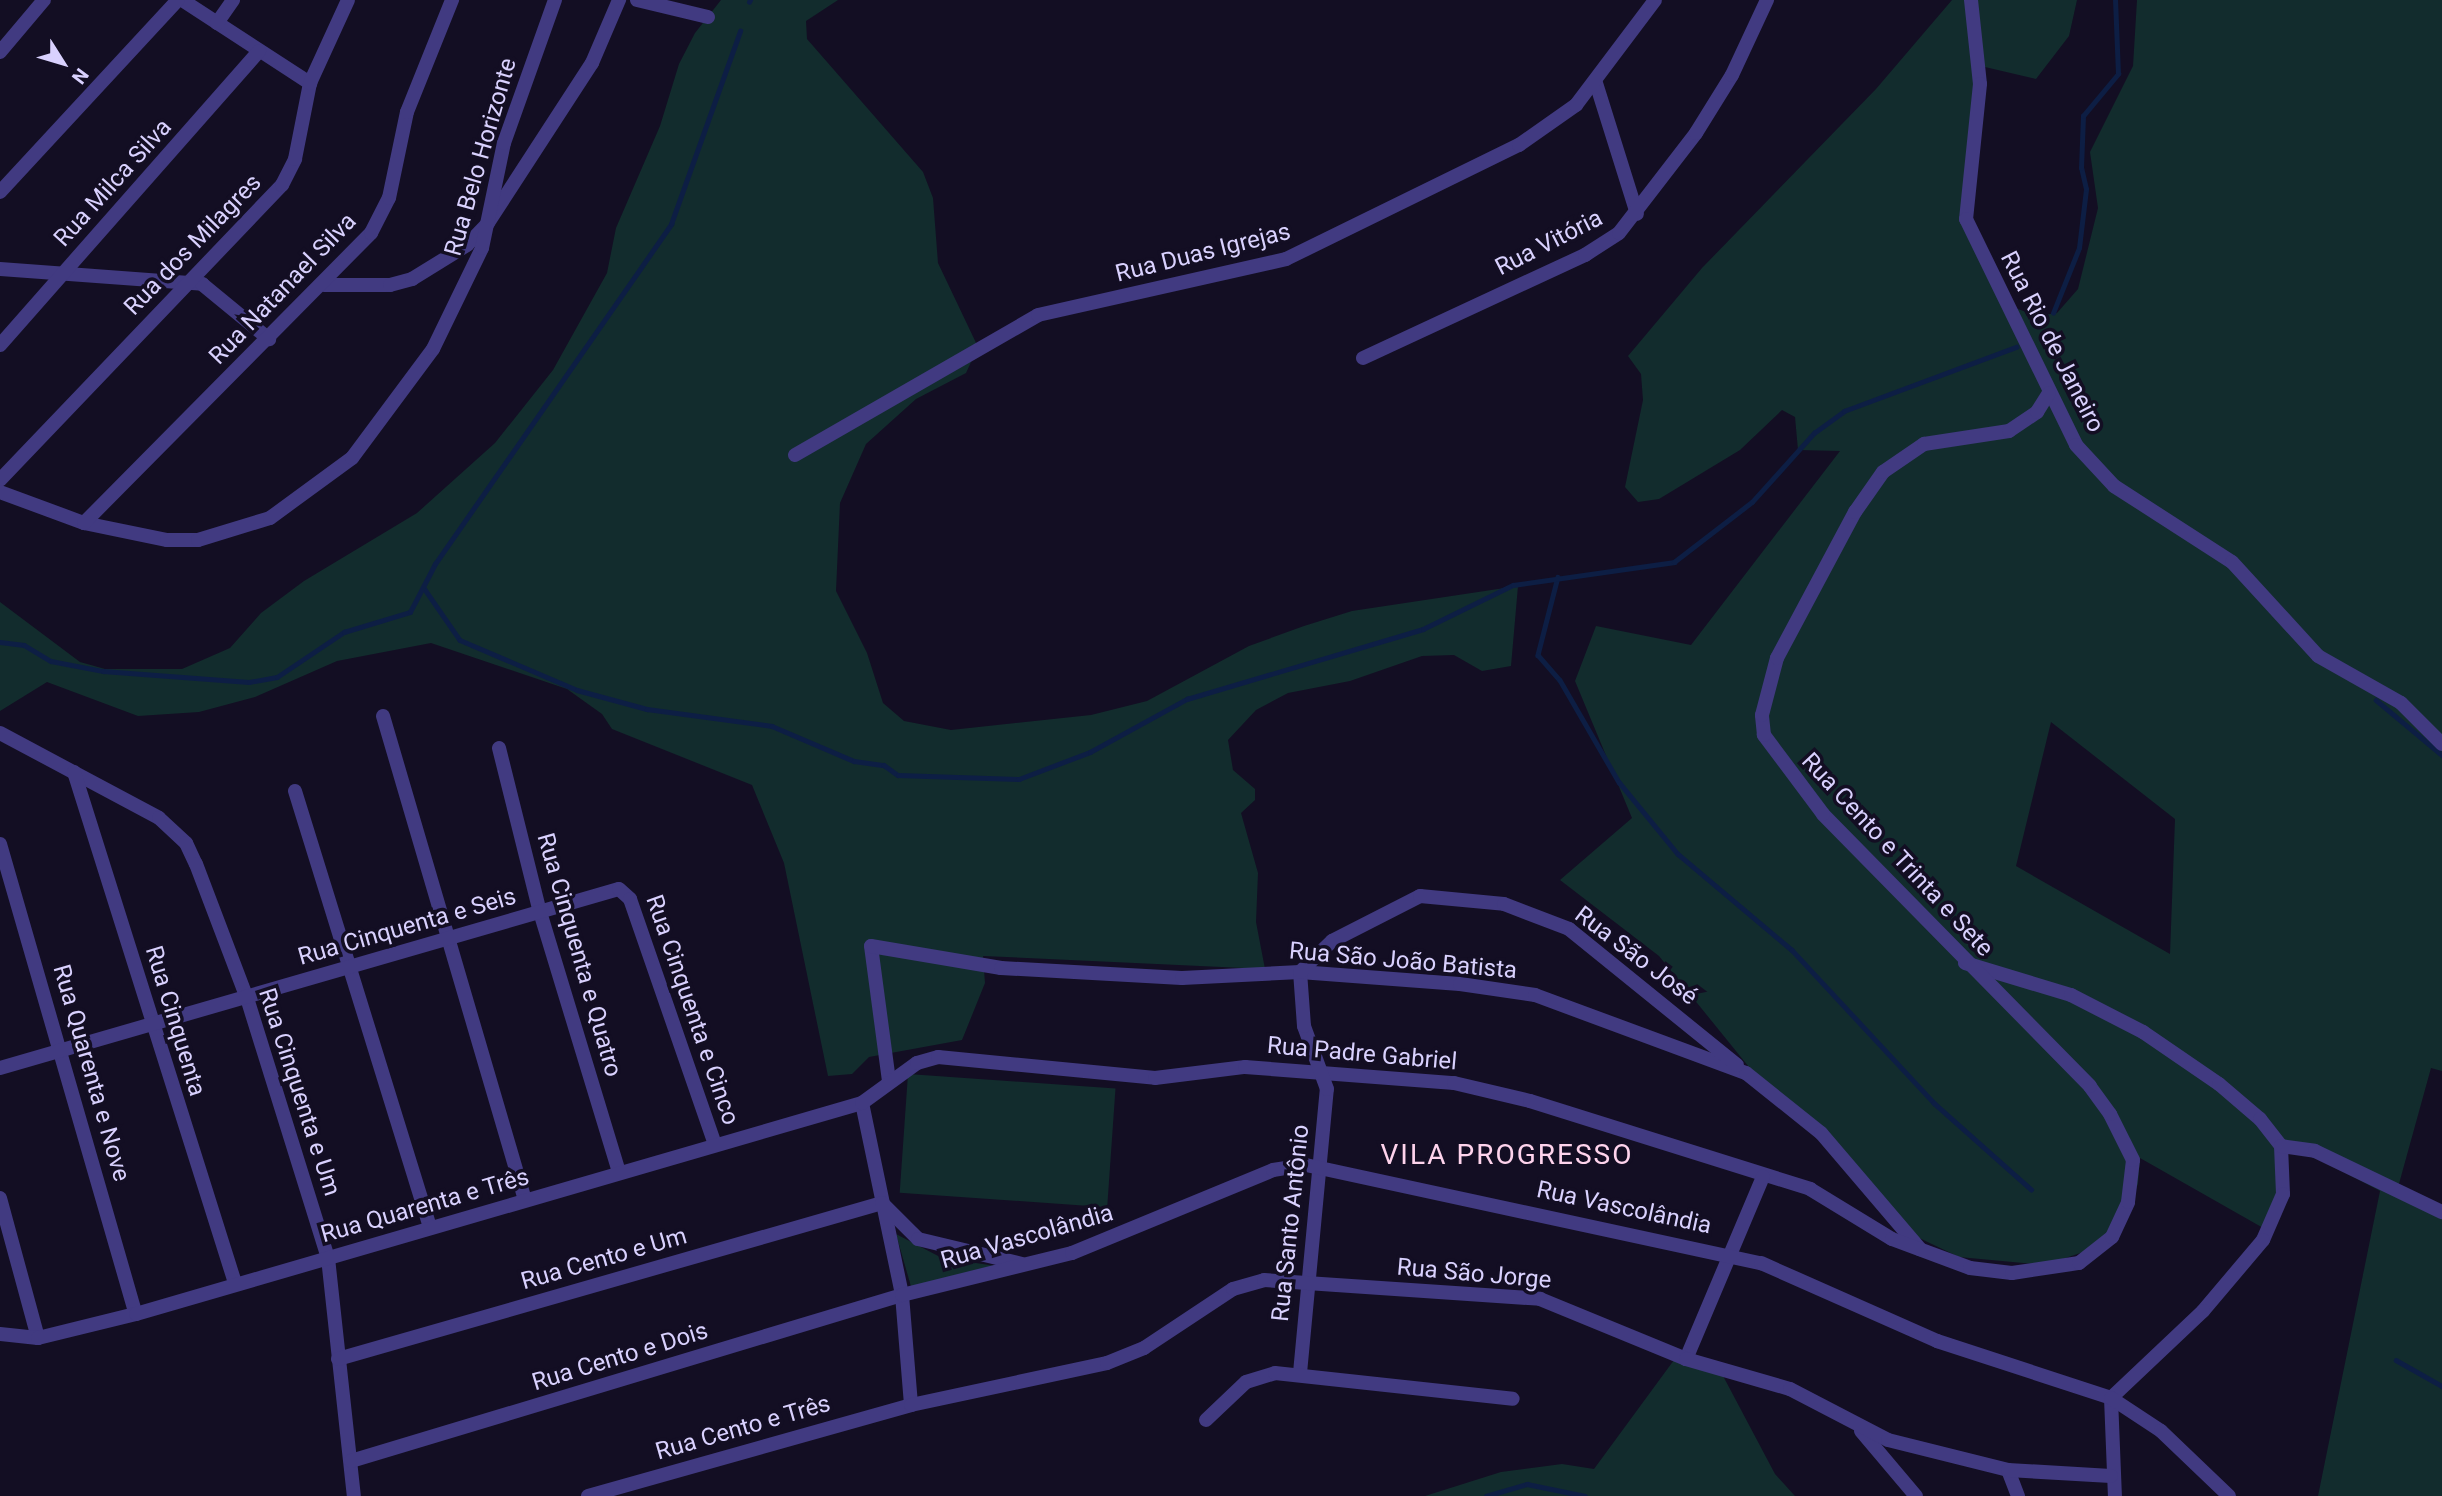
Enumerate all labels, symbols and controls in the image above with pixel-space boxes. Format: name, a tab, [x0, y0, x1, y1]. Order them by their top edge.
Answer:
north arrow	[28, 28, 98, 98]
street label: Rua Belo Horizonte	[439, 55, 523, 259]
text: N	[67, 64, 93, 88]
street label: Rua Milca Silva	[48, 113, 178, 253]
street label: Rua dos Milagres	[118, 169, 268, 321]
street label: Rua Vitória	[1491, 204, 1607, 282]
street label: Rua Natanael Silva	[203, 207, 363, 371]
street label: Rua Duas Igrejas	[1113, 217, 1293, 289]
street label: Rua Rio de Janeiro	[1994, 247, 2110, 437]
street label: Rua Cento e Trinta e Sete	[1795, 747, 1999, 963]
street label: Rua Cinquenta e Quatro	[530, 830, 628, 1080]
street label: Rua Cinquenta e Seis	[295, 882, 519, 972]
street label: Rua Cinquenta e Cinco	[639, 891, 745, 1129]
street label: Rua São José	[1569, 901, 1703, 1011]
street label: Rua São João Batista	[1288, 937, 1518, 985]
street label: Rua Cinquenta	[138, 942, 212, 1100]
street label: Rua Quarenta e Nove	[46, 961, 136, 1185]
street label: Rua Cinquenta e Um	[252, 984, 346, 1200]
street label: Rua Padre Gabriel	[1266, 1031, 1458, 1077]
street label: Rua Santo Antônio	[1266, 1123, 1316, 1323]
district label: VILA PROGRESSO	[1382, 1138, 1632, 1172]
street label: Rua Quarenta e Três	[317, 1162, 533, 1250]
street label: Rua Vascolândia	[1534, 1175, 1714, 1241]
street label: Rua Vascolândia	[937, 1199, 1117, 1275]
street label: Rua Cento e Um	[518, 1222, 690, 1296]
street label: Rua São Jorge	[1396, 1253, 1552, 1295]
street label: Rua Cento e Dois	[529, 1317, 711, 1397]
street label: Rua Cento e Três	[652, 1389, 834, 1467]

